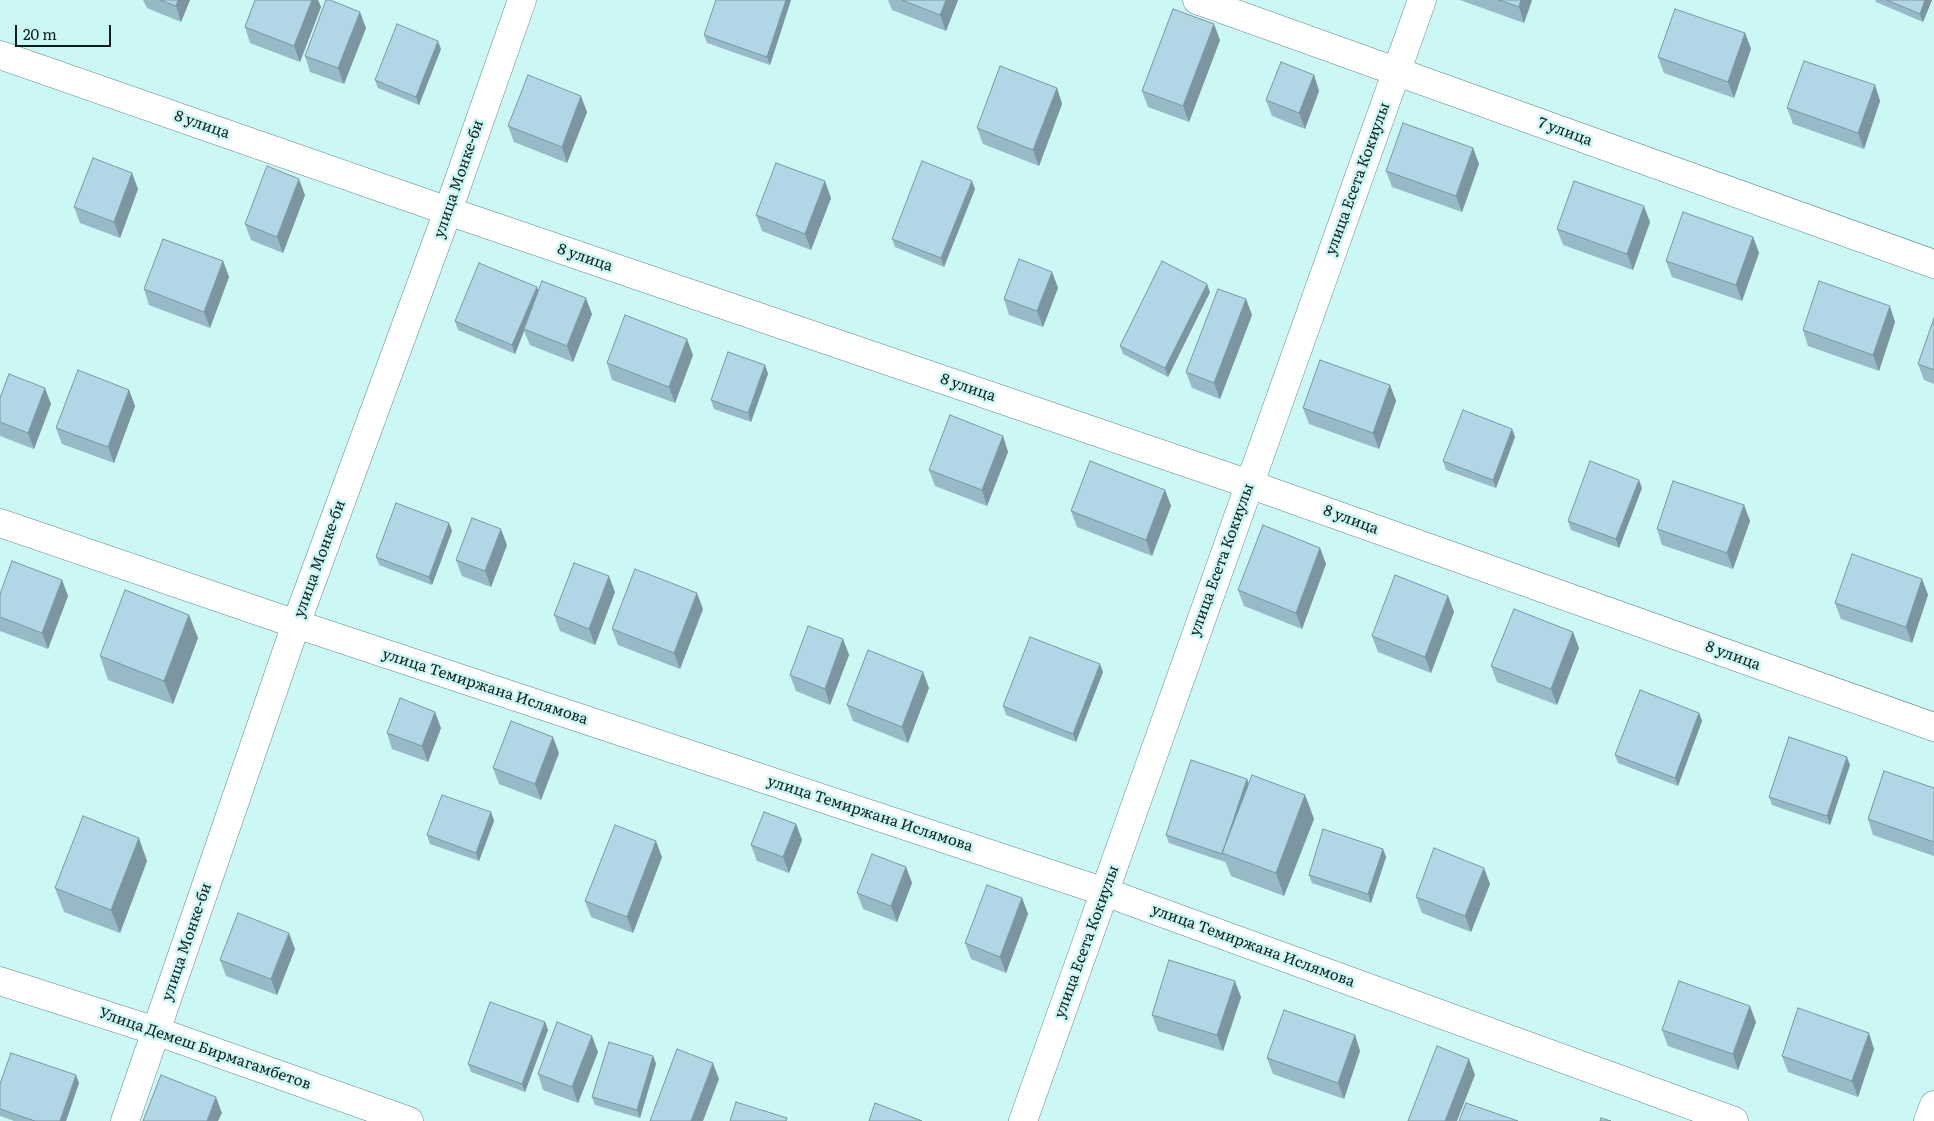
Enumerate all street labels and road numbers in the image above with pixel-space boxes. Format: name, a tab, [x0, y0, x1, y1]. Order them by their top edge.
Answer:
street label: улица Есета Кокиулы	[1322, 100, 1394, 258]
street label: 8 улица	[172, 107, 232, 143]
street label: 7 улица	[1535, 114, 1595, 150]
street label: улица Монке-би	[430, 118, 488, 240]
street label: 8 улица	[555, 240, 615, 276]
street label: 8 улица	[938, 370, 998, 406]
street label: улица Есета Кокиулы	[1186, 481, 1258, 639]
street label: улица Монке-би	[290, 498, 350, 620]
street label: 8 улица	[1321, 502, 1381, 538]
street label: 8 улица	[1703, 638, 1763, 674]
street label: улица Темиржана Ислямова	[380, 645, 590, 729]
street label: улица Темиржана Ислямова	[765, 772, 975, 856]
street label: улица Есета Кокиулы	[1051, 863, 1123, 1021]
street label: улица Монке-би	[158, 881, 216, 1003]
street label: улица Темиржана Ислямова	[1149, 901, 1357, 991]
street label: Улица Демеш Бирмагамбетов	[97, 1004, 313, 1094]

